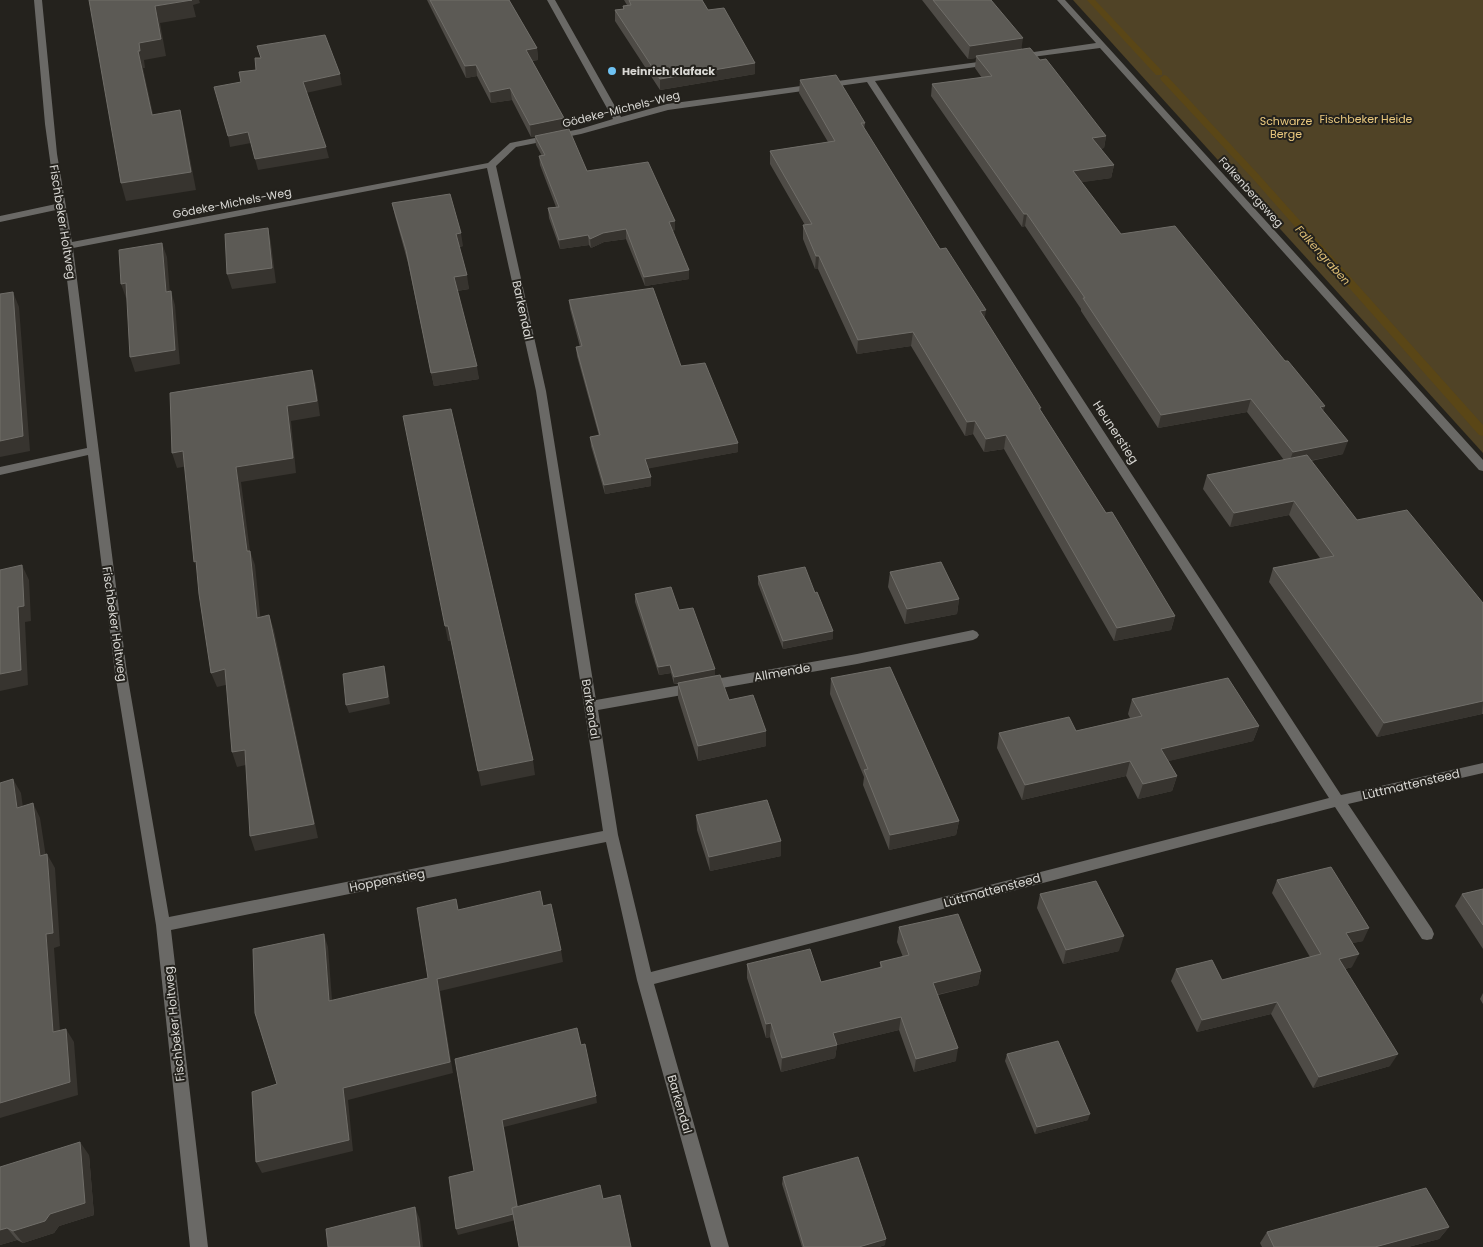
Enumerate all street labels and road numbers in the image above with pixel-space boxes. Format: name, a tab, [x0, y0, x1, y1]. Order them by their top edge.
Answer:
street label: Gödeke-Michels-Weg	[561, 87, 681, 131]
street label: Falkenbergsweg	[1215, 153, 1287, 231]
street label: Fischbeker Holtweg	[46, 163, 80, 281]
street label: Gödeke-Michels-Weg	[171, 184, 293, 222]
street label: Barkendal	[508, 279, 538, 341]
street label: Heunerstieg	[1089, 397, 1143, 467]
street label: Fischbeker Holtweg	[99, 565, 131, 683]
street label: Allmende	[752, 659, 812, 685]
street label: Barkendal	[578, 678, 604, 740]
street label: Lüttmattensteed	[1361, 765, 1461, 803]
street label: Hoppenstieg	[348, 864, 426, 896]
street label: Lüttmattensteed	[942, 869, 1042, 911]
street label: Fischbeker Holtweg	[159, 966, 189, 1082]
street label: Barkendal	[664, 1073, 697, 1135]

